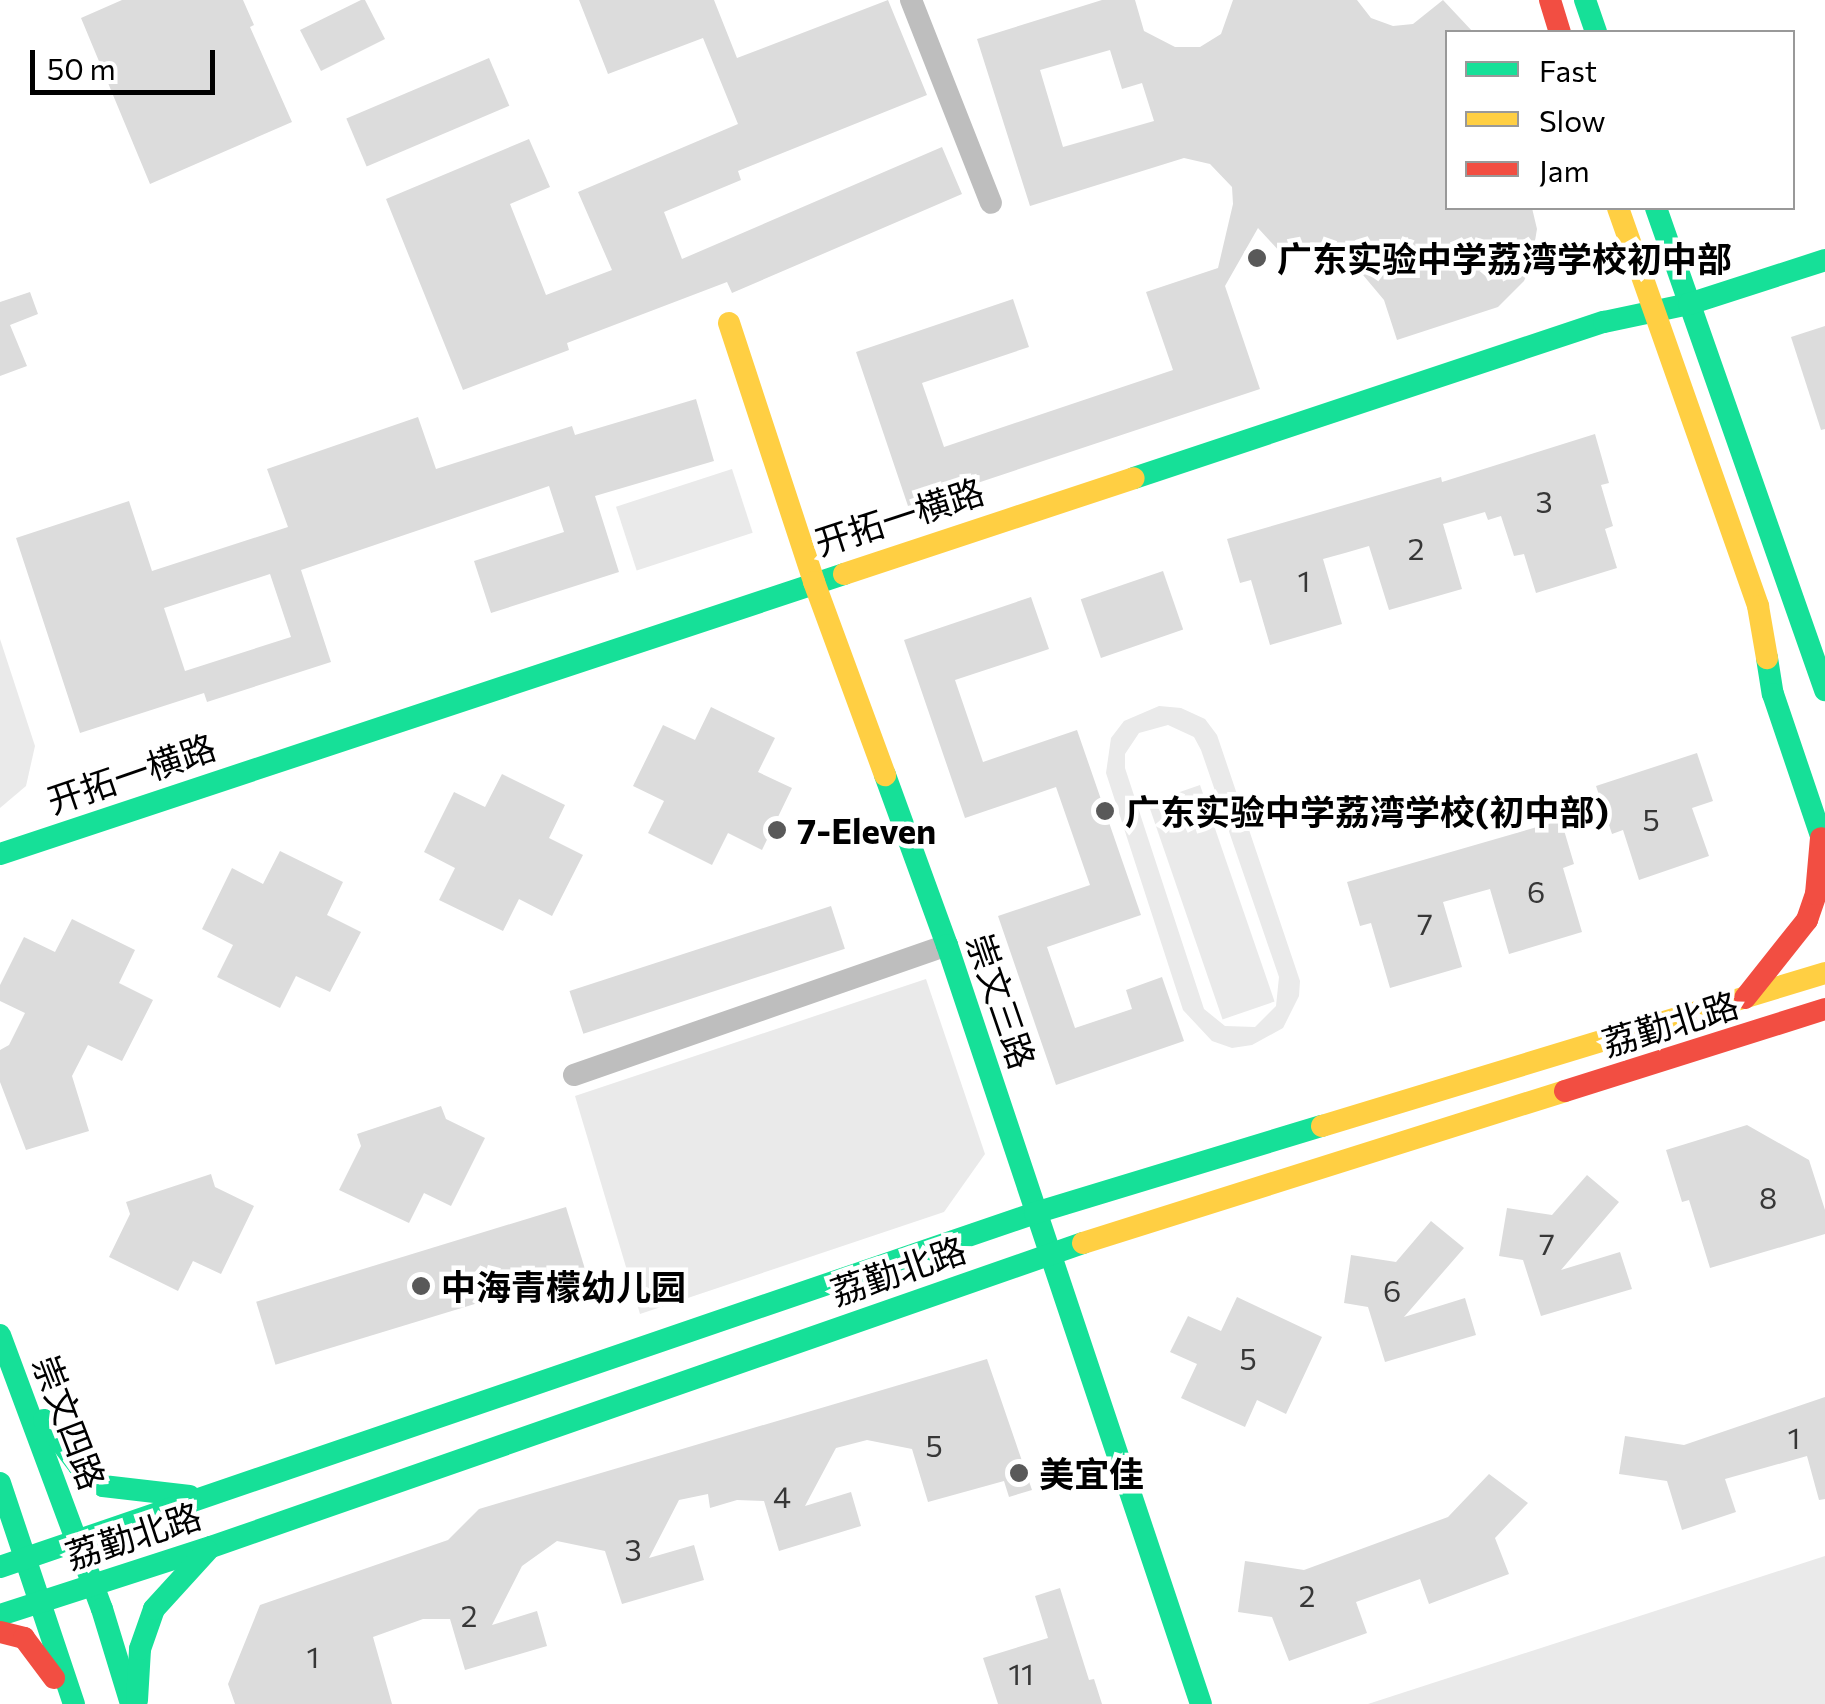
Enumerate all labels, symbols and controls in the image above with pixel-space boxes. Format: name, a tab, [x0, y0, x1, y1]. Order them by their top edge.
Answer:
scale bar	[35, 30, 220, 92]
legend	[1445, 30, 1795, 210]
text: 50 m	[47, 49, 116, 86]
text: Fast	[1539, 51, 1597, 88]
text: Slow	[1539, 101, 1606, 138]
text: Jam	[1539, 151, 1590, 188]
place label: 广东实验中学荔湾学校初中部	[1277, 237, 1732, 279]
marker: 广东实验中学荔湾学校初中部	[1246, 247, 1268, 269]
street label: 开拓一横路	[809, 469, 989, 563]
house number: 3	[1535, 483, 1553, 519]
house number: 2	[1408, 530, 1424, 566]
house number: 1	[1298, 562, 1310, 598]
street label: 开拓一横路	[41, 725, 221, 821]
place label: 广东实验中学荔湾学校(初中部)	[1125, 790, 1609, 832]
marker: 广东实验中学荔湾学校(初中部)	[1094, 800, 1116, 822]
house number: 5	[1642, 801, 1660, 837]
place label: 7-Eleven	[797, 809, 936, 851]
marker: 7-Eleven	[766, 819, 788, 841]
house number: 6	[1527, 873, 1545, 909]
house number: 7	[1417, 905, 1433, 941]
street label: 崇文三路	[959, 928, 1045, 1074]
street label: 荔勤北路	[1597, 982, 1743, 1064]
house number: 8	[1759, 1179, 1777, 1215]
house number: 7	[1539, 1225, 1555, 1261]
street label: 荔勤北路	[825, 1227, 971, 1313]
place label: 中海青檬幼儿园	[441, 1265, 686, 1307]
house number: 6	[1383, 1272, 1401, 1308]
marker: 中海青檬幼儿园	[410, 1275, 432, 1297]
house number: 5	[1239, 1340, 1257, 1376]
street label: 崇文四路	[25, 1349, 115, 1495]
house number: 1	[1788, 1419, 1800, 1455]
house number: 5	[925, 1427, 943, 1463]
place label: 美宜佳	[1039, 1452, 1144, 1494]
marker: 美宜佳	[1008, 1462, 1030, 1484]
house number: 4	[773, 1478, 791, 1514]
street label: 荔勤北路	[60, 1493, 206, 1577]
house number: 3	[624, 1531, 642, 1567]
house number: 2	[1299, 1577, 1315, 1613]
house number: 2	[461, 1597, 477, 1633]
house number: 1	[307, 1638, 319, 1674]
house number: 11	[1008, 1655, 1034, 1691]

